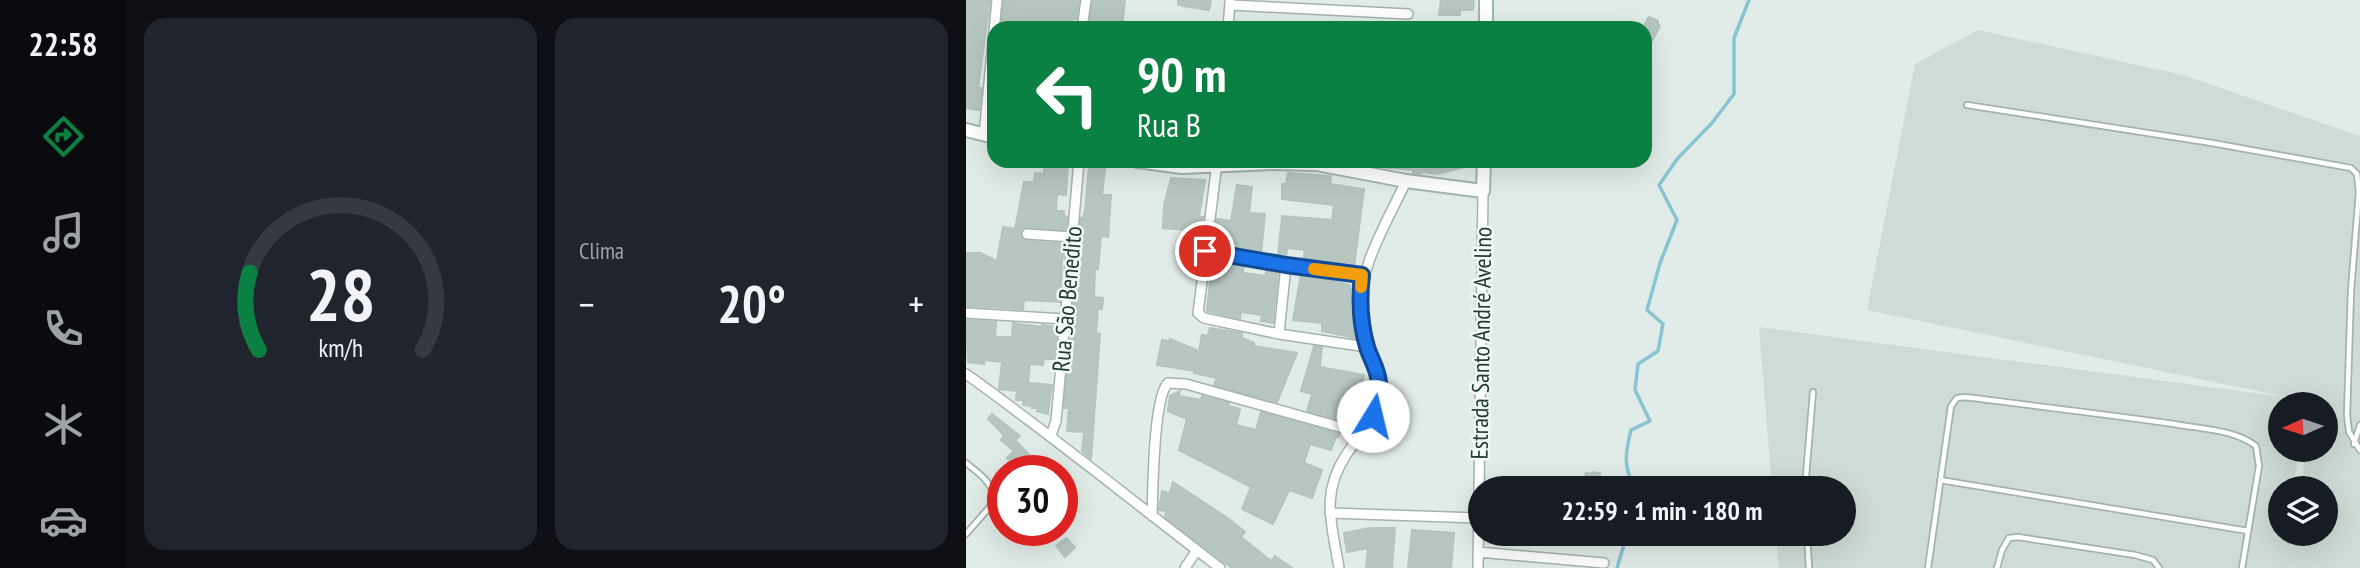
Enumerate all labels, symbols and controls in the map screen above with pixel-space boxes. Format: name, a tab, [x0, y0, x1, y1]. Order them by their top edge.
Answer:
text: 22:58	[28, 23, 98, 65]
text: 90 m	[1137, 42, 1226, 106]
icon: left	[1022, 49, 1113, 140]
text: Rua B	[1137, 104, 1201, 146]
icon: directions	[39, 112, 88, 161]
icon: music	[39, 208, 88, 257]
pin	[1175, 221, 1235, 281]
street label: Rua São Benedito	[1045, 225, 1089, 373]
street label: Estrada Santo André Avelino	[1463, 226, 1499, 460]
icon: arrive	[1186, 232, 1224, 270]
text: Clima	[579, 236, 624, 265]
text: 28	[306, 246, 375, 340]
text: 20°	[717, 270, 786, 337]
text: −	[579, 279, 595, 328]
text: +	[908, 279, 924, 328]
icon: phone	[39, 304, 88, 353]
text: km/h	[318, 332, 363, 364]
position arrow	[1336, 379, 1410, 453]
north arrow	[2268, 392, 2338, 462]
map controls	[2268, 392, 2338, 546]
icon: climate	[39, 400, 88, 449]
speed limit sign: 30	[987, 455, 1078, 546]
button: layers	[2268, 476, 2338, 546]
text: 22:59 · 1 min · 180 m	[1562, 494, 1762, 527]
icon: car	[39, 496, 88, 545]

